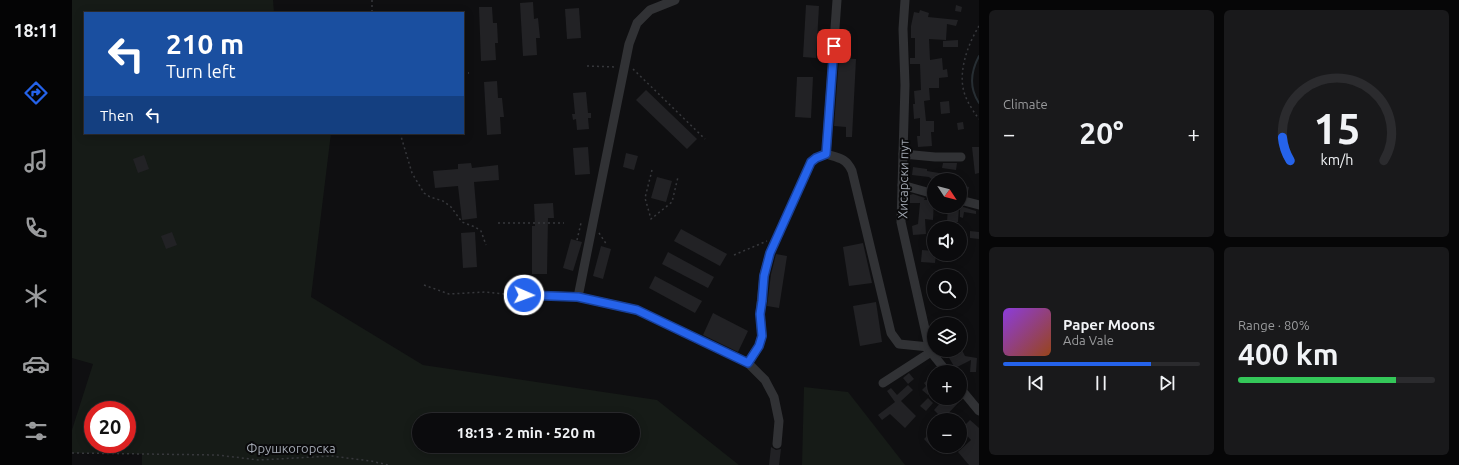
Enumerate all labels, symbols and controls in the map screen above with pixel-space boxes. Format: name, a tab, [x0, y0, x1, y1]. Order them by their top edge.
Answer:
text: 18:11	[13, 20, 59, 40]
icon: left	[100, 28, 152, 80]
text: 210 m	[166, 28, 244, 59]
pin	[817, 29, 851, 63]
icon: arrive	[823, 35, 845, 57]
text: Turn left	[166, 61, 236, 81]
icon: directions	[22, 79, 50, 107]
text: Climate	[1003, 97, 1048, 111]
icon: left	[142, 104, 164, 126]
text: 15	[1313, 105, 1360, 152]
text: Then	[100, 107, 134, 124]
text: 20°	[1079, 116, 1124, 150]
text: −	[1003, 121, 1015, 146]
text: +	[1188, 121, 1200, 146]
street label: Хисарски пут	[895, 139, 911, 219]
icon: music	[22, 147, 50, 175]
text: km/h	[1320, 152, 1353, 168]
north arrow	[927, 173, 967, 213]
map controls	[927, 173, 967, 453]
icon: phone	[22, 214, 50, 242]
button: sound	[927, 221, 967, 261]
button: search	[927, 269, 967, 309]
position arrow	[503, 274, 545, 316]
icon: climate	[22, 282, 50, 310]
text: Paper Moons	[1063, 316, 1155, 333]
button: layers	[927, 317, 967, 357]
text: Range · 80%	[1238, 318, 1310, 332]
text: Ada Vale	[1063, 333, 1114, 347]
text: 400 km	[1238, 337, 1339, 371]
icon: car	[22, 350, 50, 378]
button: +	[927, 365, 967, 405]
icon: previous	[1025, 372, 1047, 394]
icon: pause	[1090, 372, 1112, 394]
icon: next	[1156, 372, 1178, 394]
speed limit sign: 20	[84, 401, 136, 453]
button: −	[927, 413, 967, 453]
icon: filters	[22, 417, 50, 445]
text: 18:13 · 2 min · 520 m	[457, 424, 595, 441]
street label: Фрушкогорска	[246, 441, 336, 455]

